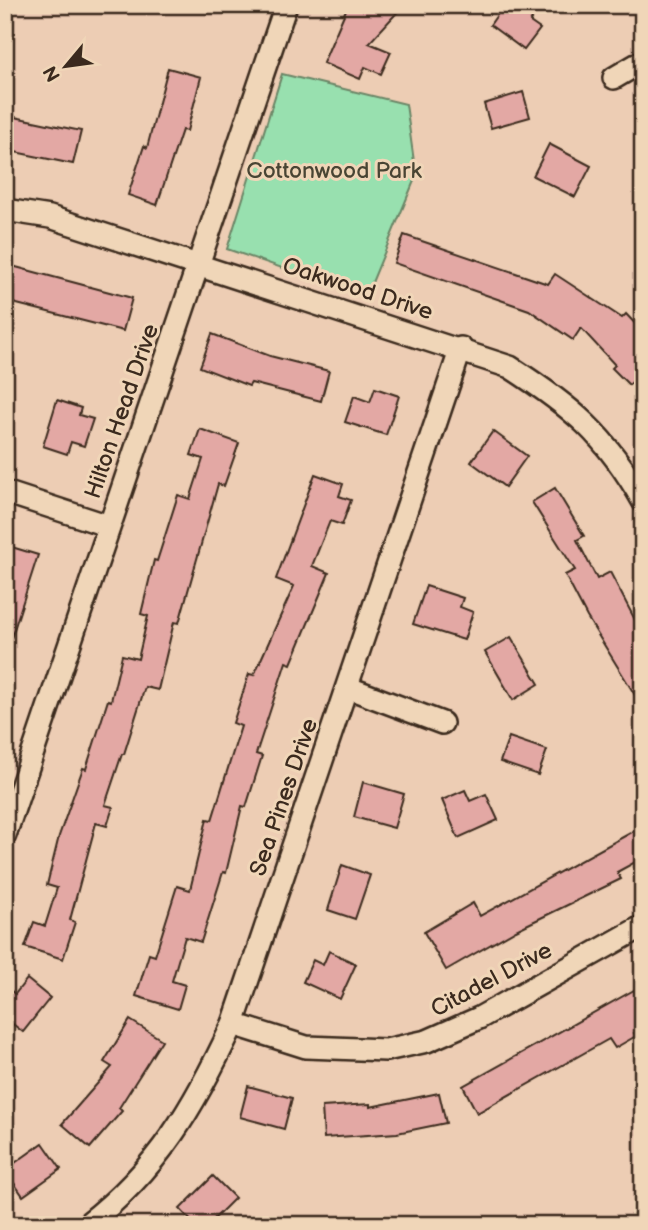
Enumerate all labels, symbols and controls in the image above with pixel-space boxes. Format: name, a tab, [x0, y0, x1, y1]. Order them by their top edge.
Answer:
north arrow	[32, 32, 102, 102]
text: N	[39, 62, 66, 85]
park label: Cottonwood Park	[246, 157, 422, 185]
street label: Oakwood Drive	[279, 251, 436, 326]
street label: Hilton Head Drive	[79, 320, 165, 502]
street label: Sea Pines Drive	[244, 715, 324, 880]
street label: Citadel Drive	[426, 936, 557, 1024]

